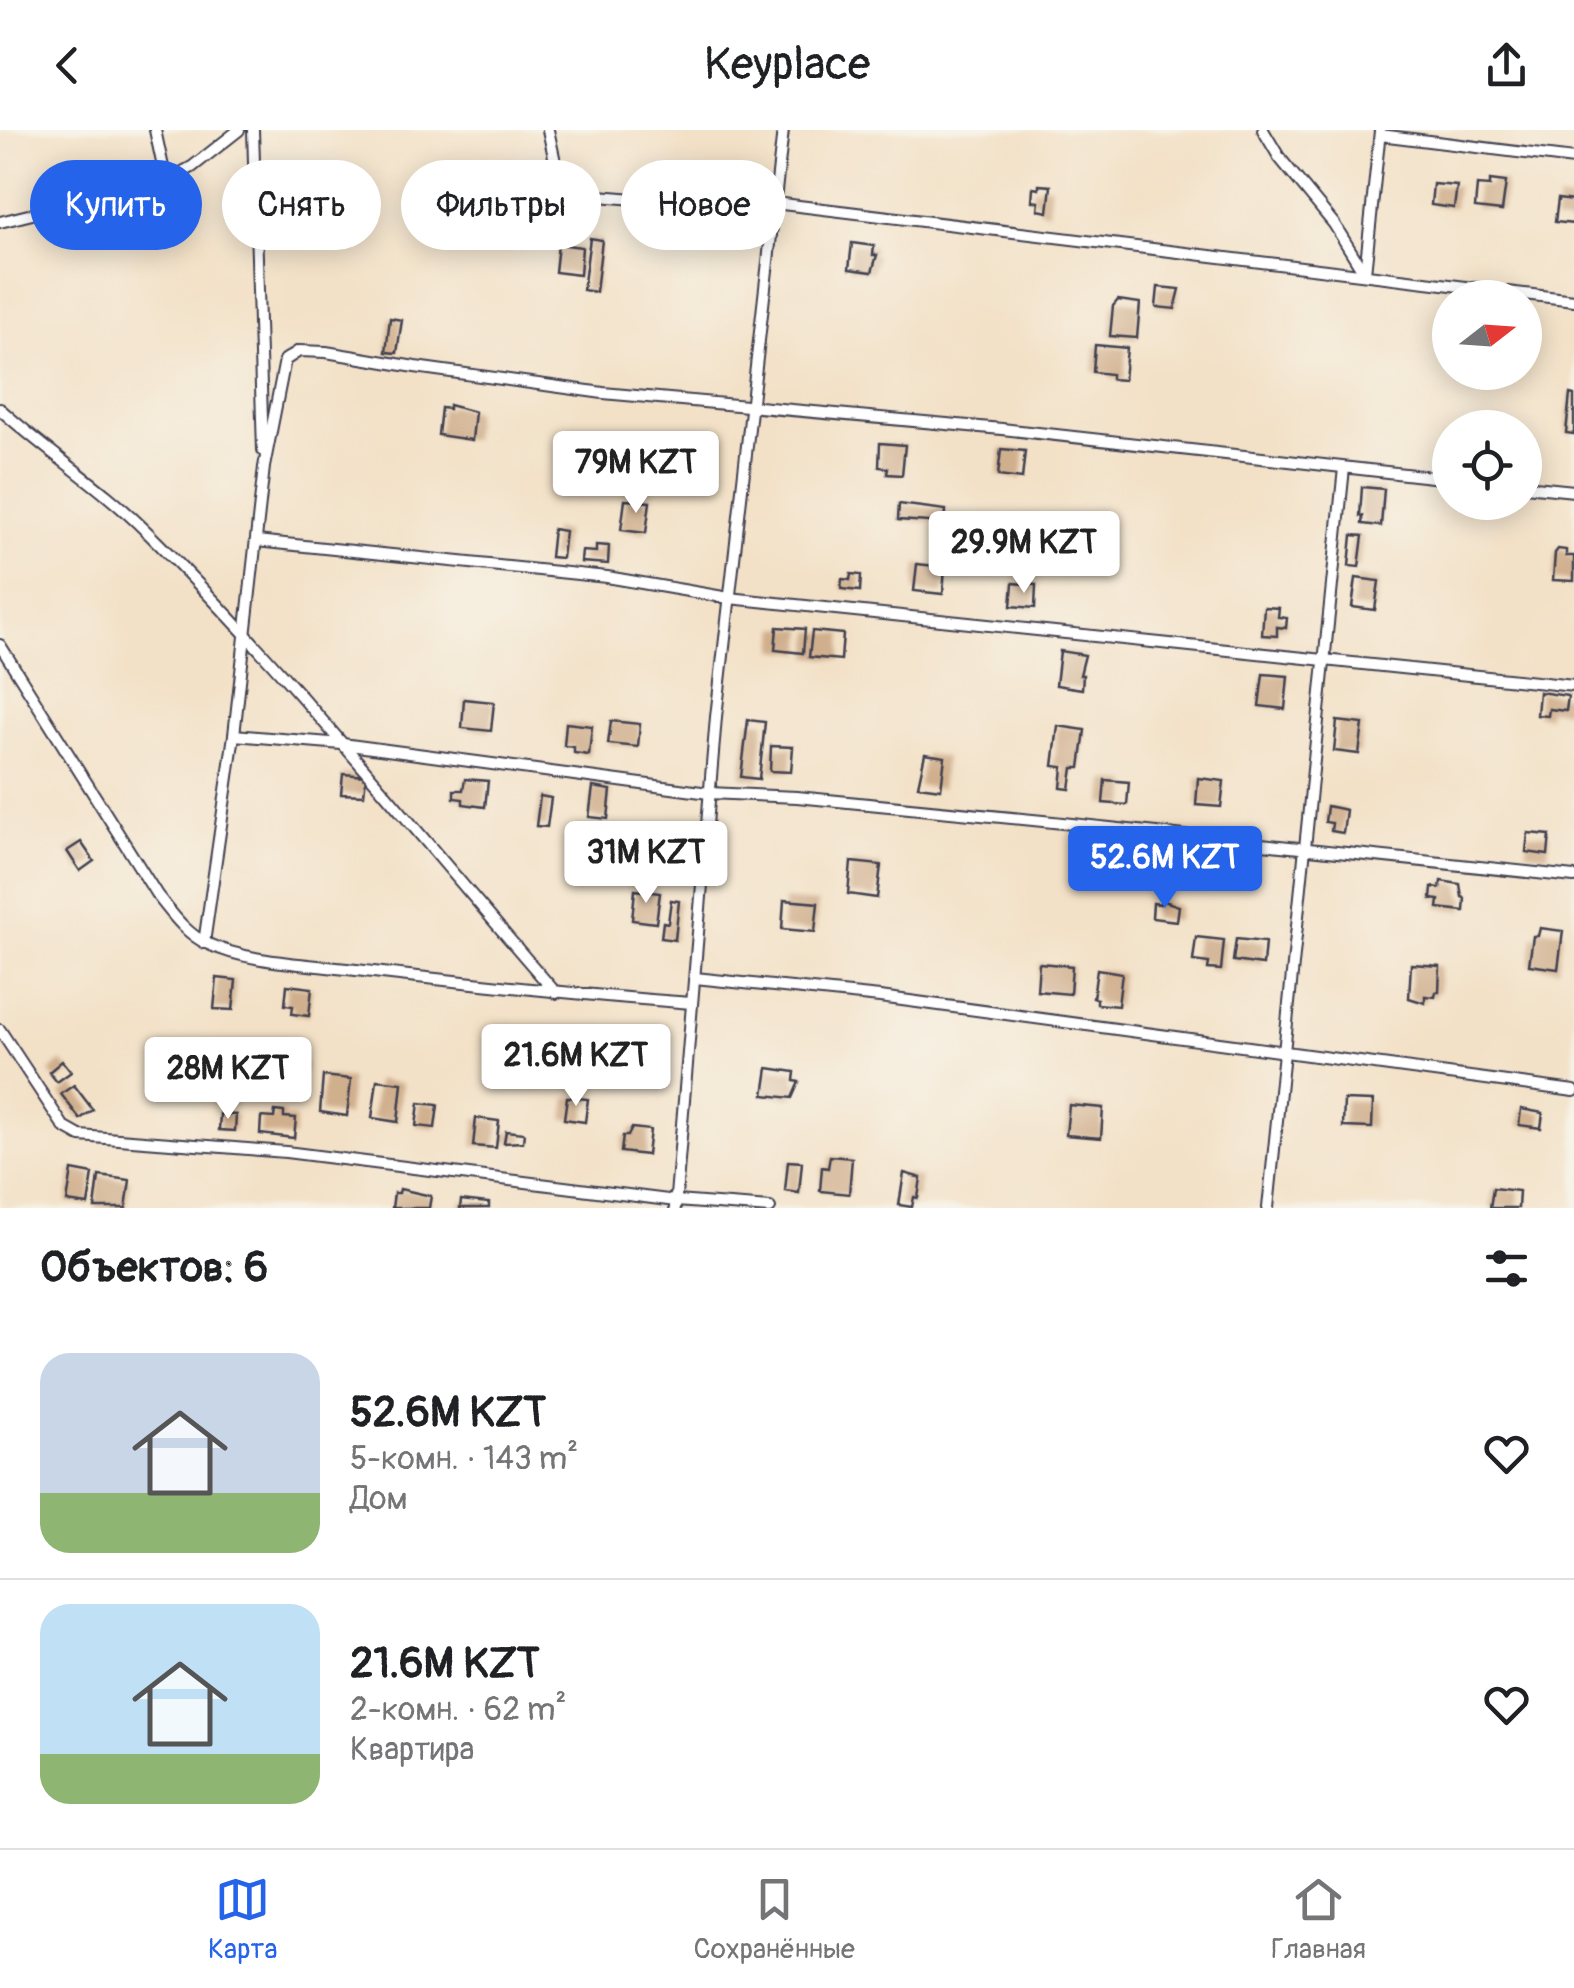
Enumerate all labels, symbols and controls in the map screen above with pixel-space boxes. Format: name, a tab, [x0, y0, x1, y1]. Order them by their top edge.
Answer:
text: Keyplace	[704, 37, 870, 93]
icon: back	[40, 38, 95, 93]
icon: share	[1479, 38, 1534, 93]
chip: Купить	[30, 160, 202, 250]
chip: Снять	[222, 160, 381, 250]
chip: Фильтры	[401, 160, 601, 250]
chip: Новое	[621, 160, 786, 250]
north arrow	[1432, 280, 1542, 390]
map controls	[1432, 280, 1542, 520]
button: locate	[1432, 410, 1542, 520]
pin: 79M KZT	[544, 431, 728, 516]
text: 79M KZT	[575, 443, 697, 483]
pin: 29.9M KZT	[910, 511, 1138, 596]
text: 29.9M KZT	[951, 523, 1097, 563]
pin: 31M KZT	[554, 821, 738, 906]
pin: 52.6M KZT	[1051, 826, 1279, 911]
text: 31M KZT	[586, 833, 706, 873]
text: 52.6M KZT	[1090, 838, 1240, 878]
pin: 21.6M KZT	[462, 1024, 690, 1109]
text: 21.6M KZT	[504, 1036, 648, 1076]
pin: 28M KZT	[136, 1037, 320, 1122]
text: 28M KZT	[167, 1049, 289, 1089]
icon: filters	[1479, 1241, 1534, 1296]
text: Объектов: 6	[40, 1242, 268, 1294]
text: 52.6M KZT	[350, 1387, 547, 1439]
icon: home	[120, 1393, 240, 1513]
icon: heart	[1479, 1426, 1534, 1481]
text: 5-комн. · 143 m²	[350, 1439, 578, 1479]
text: Дом	[350, 1479, 407, 1519]
text: 21.6M KZT	[350, 1638, 540, 1690]
icon: home	[120, 1644, 240, 1764]
icon: heart	[1479, 1677, 1534, 1732]
text: 2-комн. · 62 m²	[350, 1690, 566, 1730]
text: Квартира	[350, 1730, 474, 1770]
tab: Карта	[208, 1872, 277, 1967]
tab: Сохранённые	[693, 1872, 855, 1967]
tab: Главная	[1271, 1872, 1366, 1967]

